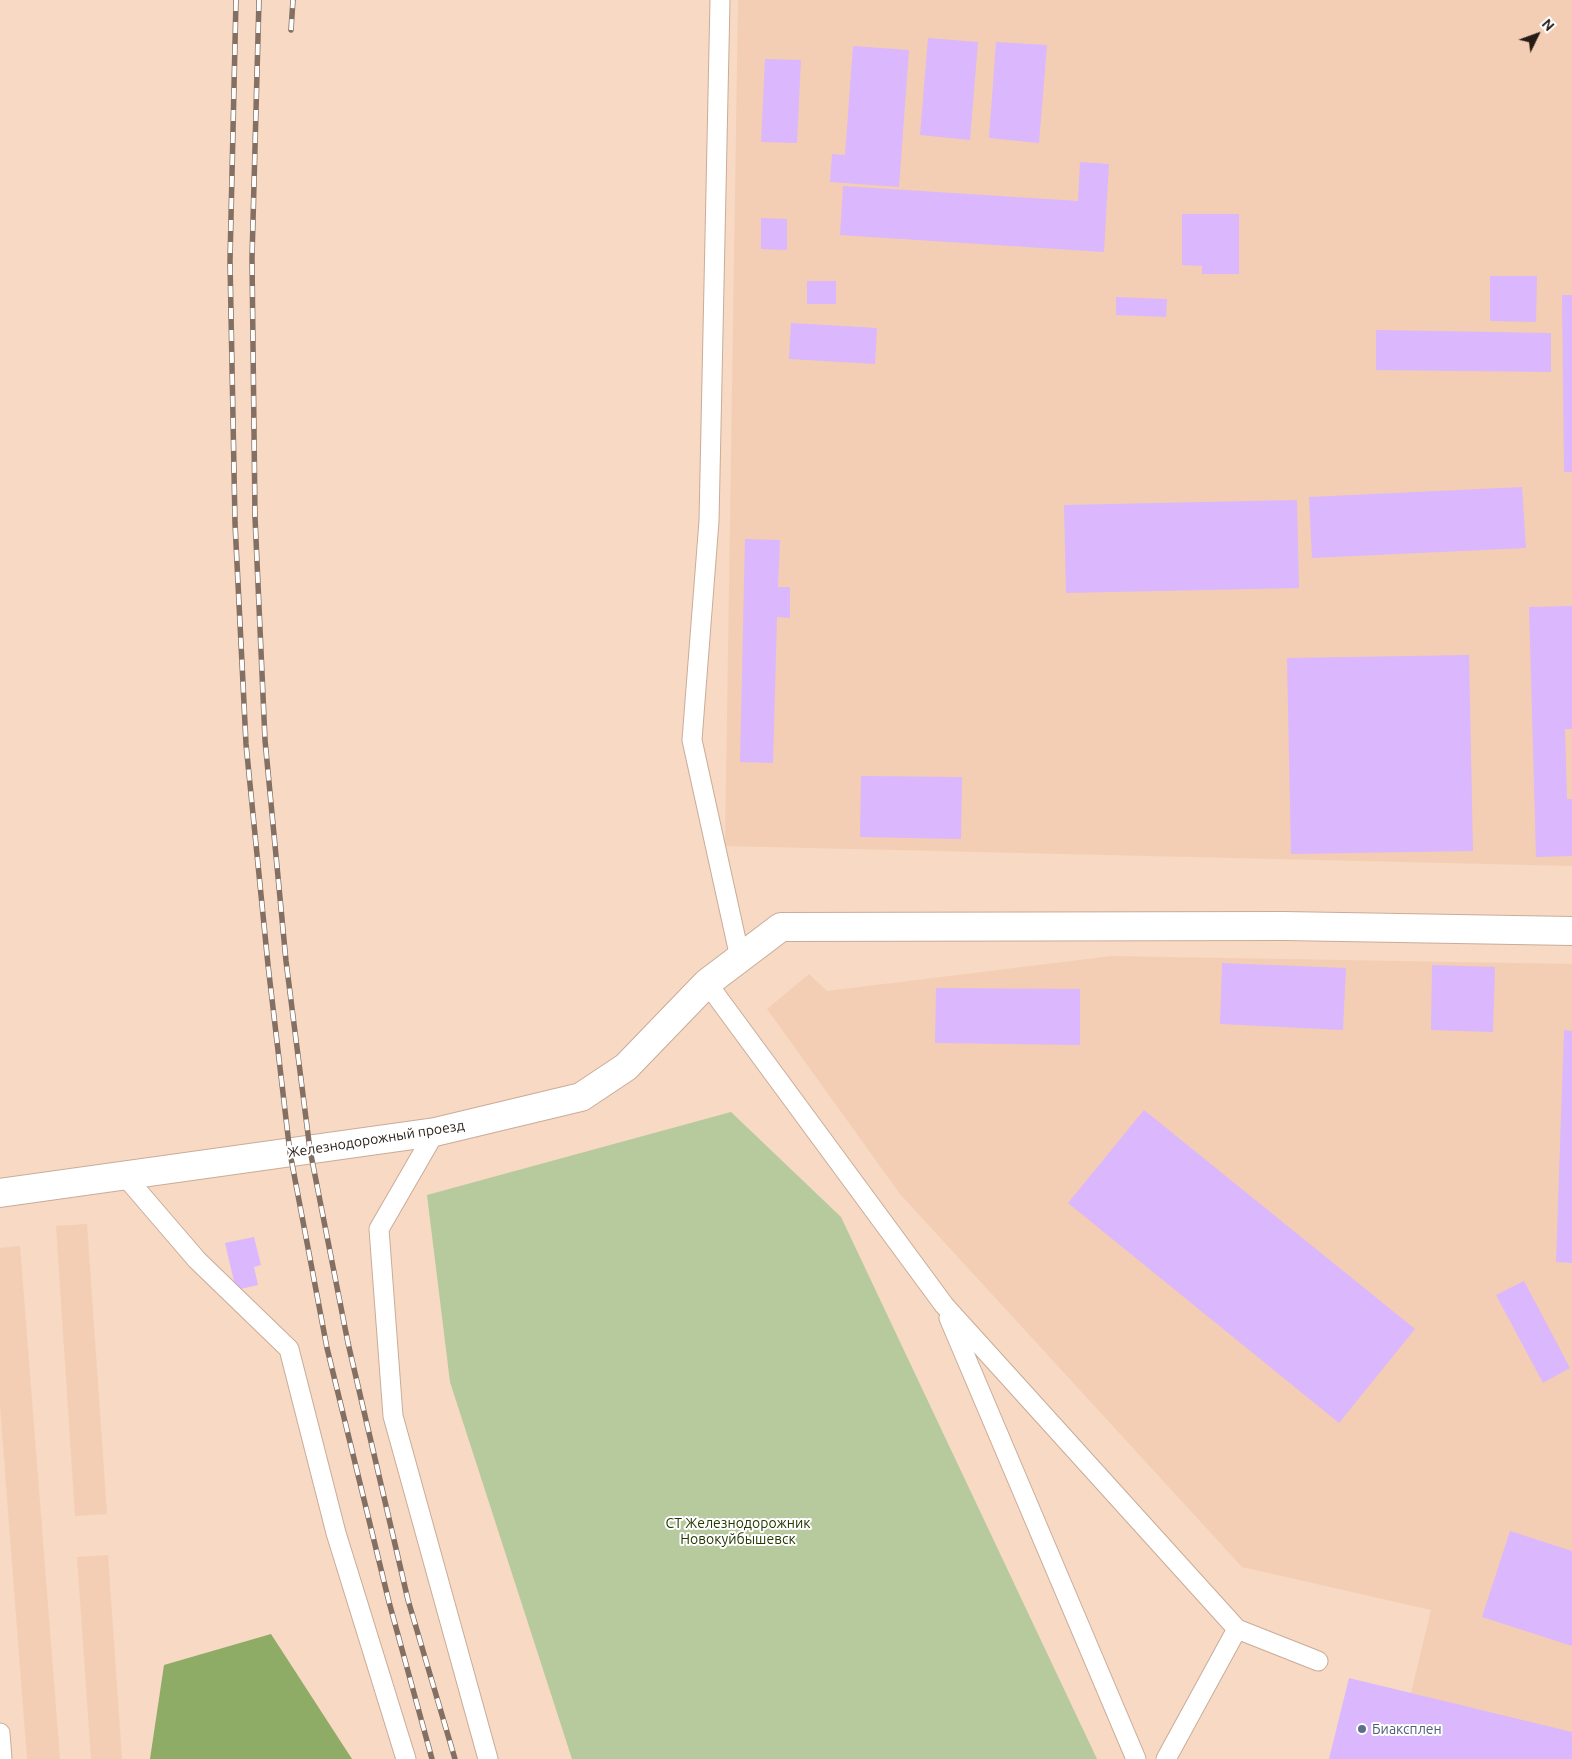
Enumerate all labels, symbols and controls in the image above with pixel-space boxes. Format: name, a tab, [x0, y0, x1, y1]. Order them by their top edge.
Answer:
north arrow	[1512, 10, 1562, 60]
text: N	[1539, 16, 1558, 34]
street label: Железнодорожный проезд	[286, 1117, 466, 1161]
park label: СТ Железнодорожник Новокуйбышевск	[665, 1515, 811, 1548]
place label: Биаксплен	[1372, 1721, 1442, 1737]
marker: Биаксплен	[1356, 1723, 1368, 1735]

